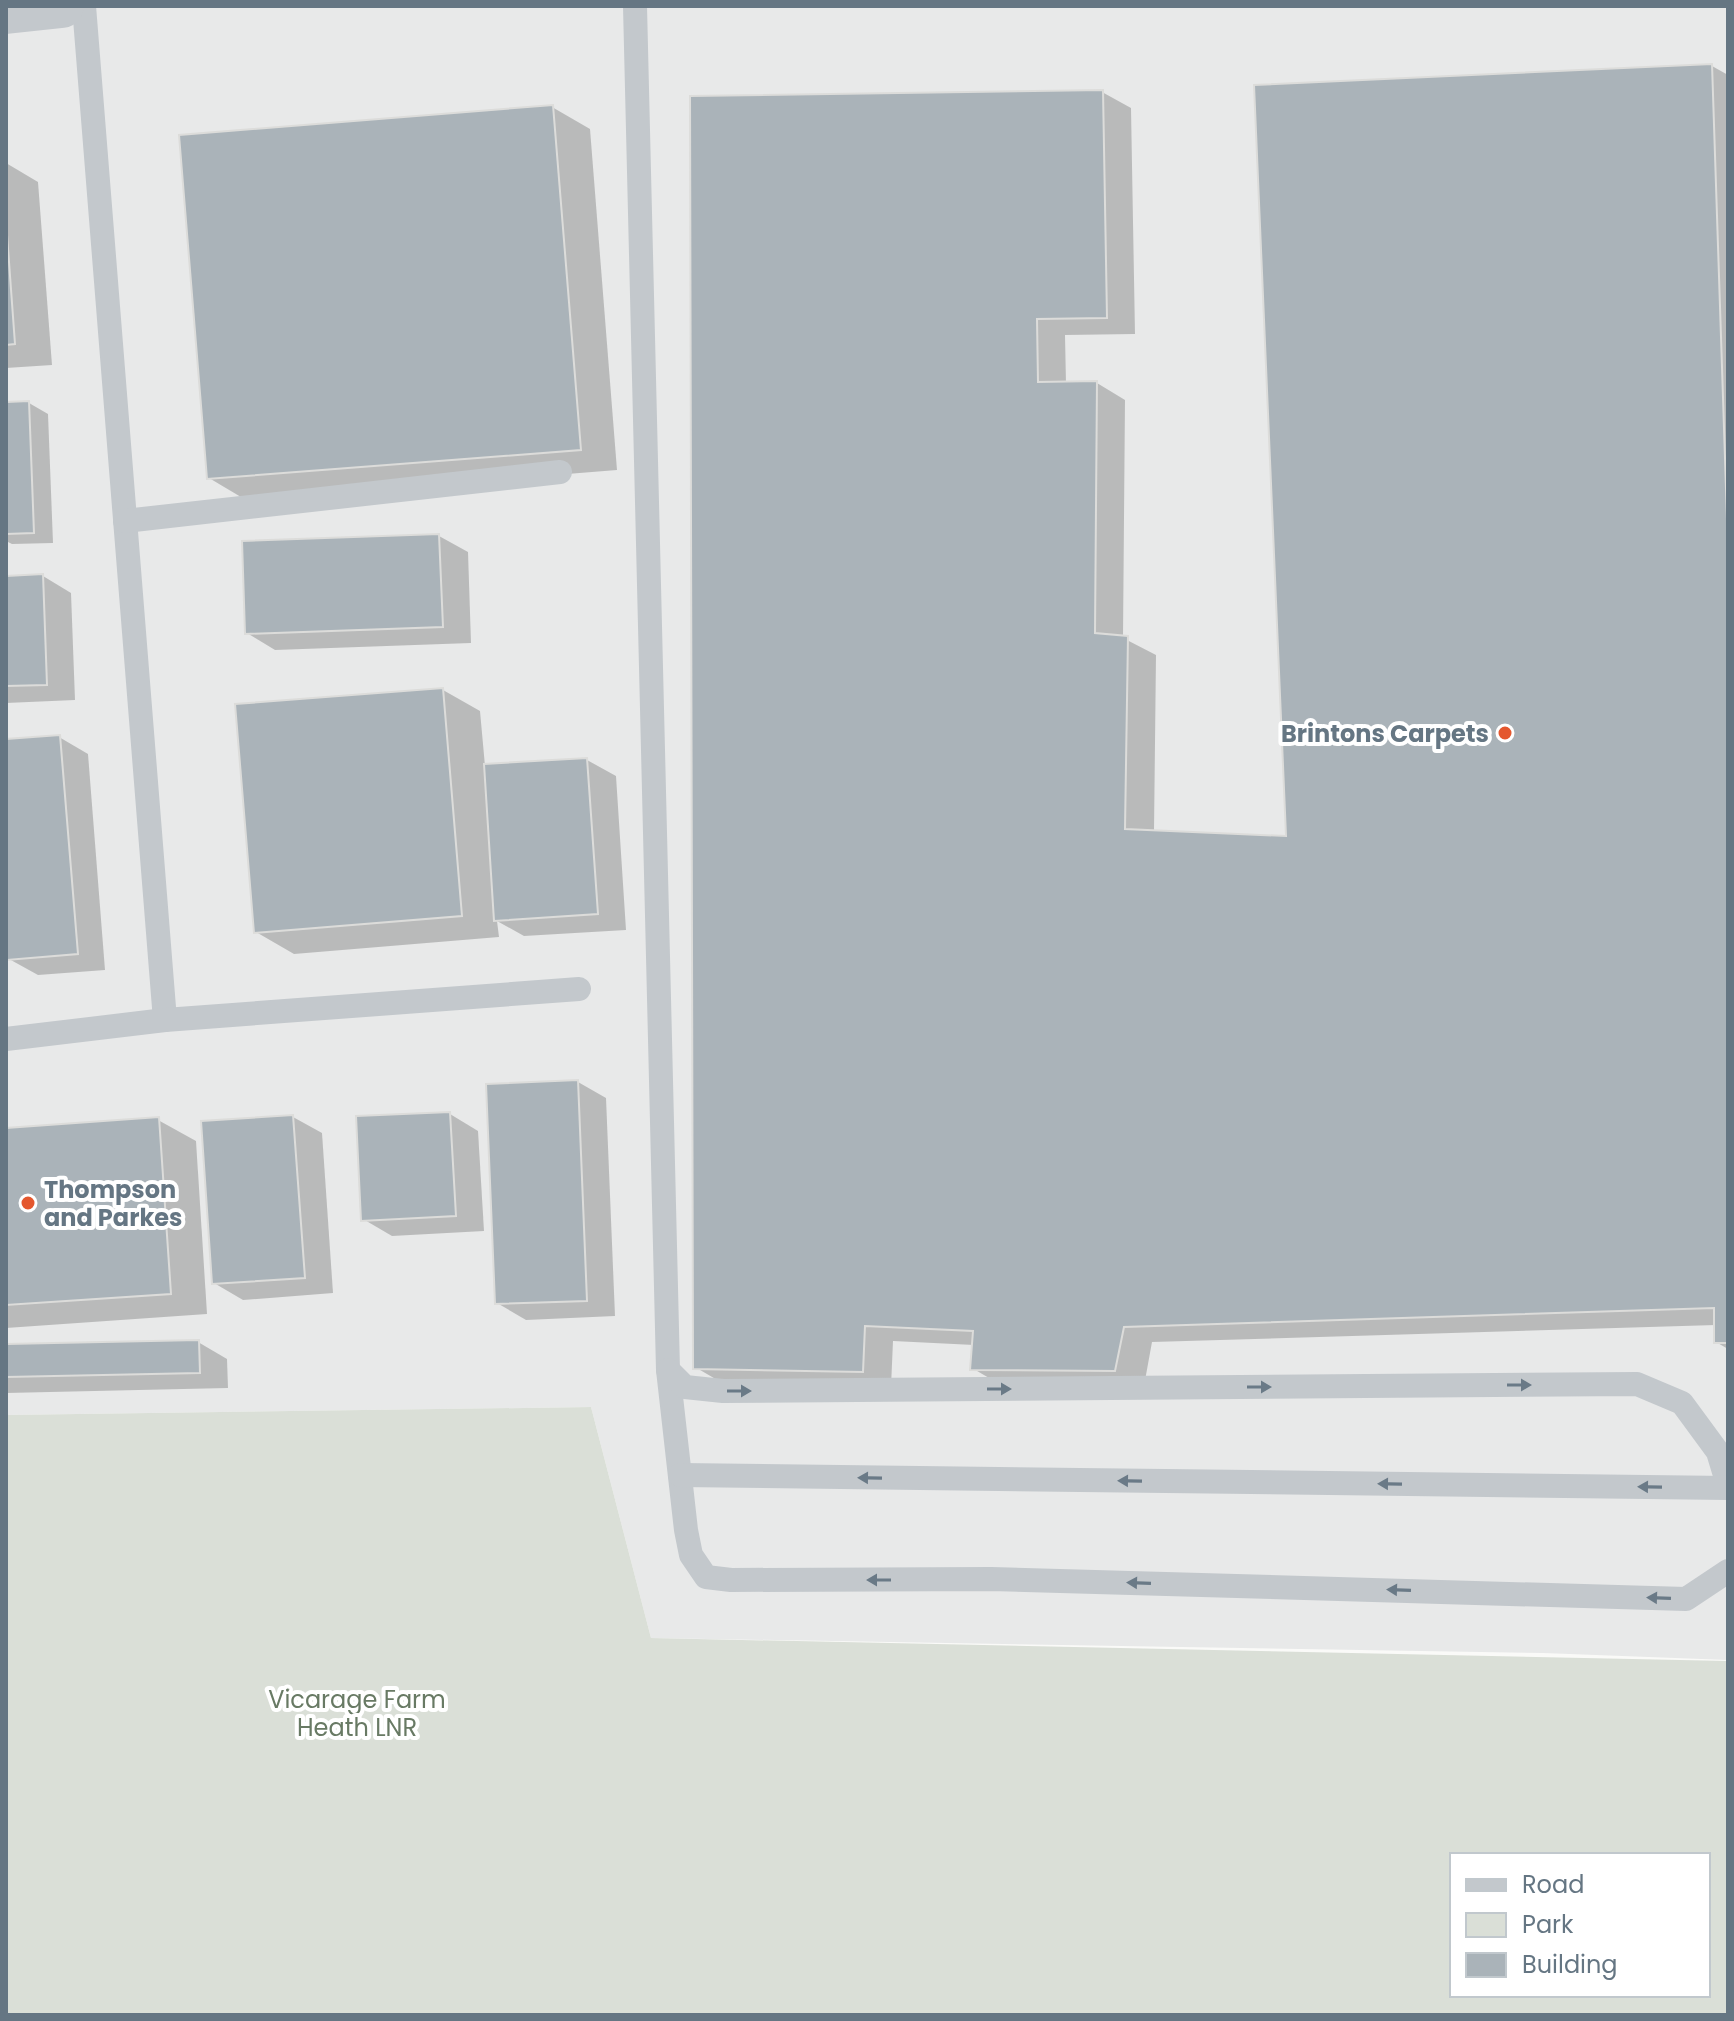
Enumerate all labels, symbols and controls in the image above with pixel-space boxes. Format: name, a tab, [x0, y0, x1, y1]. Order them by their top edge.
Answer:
place label: Brintons Carpets	[1281, 717, 1489, 750]
marker: Brintons Carpets	[1496, 724, 1514, 742]
place label: Thompson and Parkes	[44, 1173, 182, 1234]
marker: Thompson and Parkes	[19, 1194, 37, 1212]
one-way arrow	[1507, 1379, 1532, 1391]
one-way arrow	[1247, 1381, 1272, 1393]
one-way arrow	[987, 1383, 1012, 1395]
one-way arrow	[727, 1385, 752, 1397]
one-way arrow	[857, 1471, 882, 1484]
one-way arrow	[1117, 1475, 1142, 1487]
one-way arrow	[1377, 1478, 1402, 1490]
one-way arrow	[1637, 1481, 1662, 1493]
one-way arrow	[866, 1574, 891, 1586]
one-way arrow	[1126, 1577, 1151, 1590]
one-way arrow	[1386, 1584, 1411, 1597]
one-way arrow	[1645, 1591, 1671, 1604]
park label: Vicarage Farm Heath LNR	[268, 1683, 446, 1744]
legend	[1450, 1853, 1710, 1997]
text: Road	[1522, 1868, 1584, 1901]
text: Park	[1522, 1908, 1574, 1941]
text: Building	[1522, 1948, 1618, 1981]

